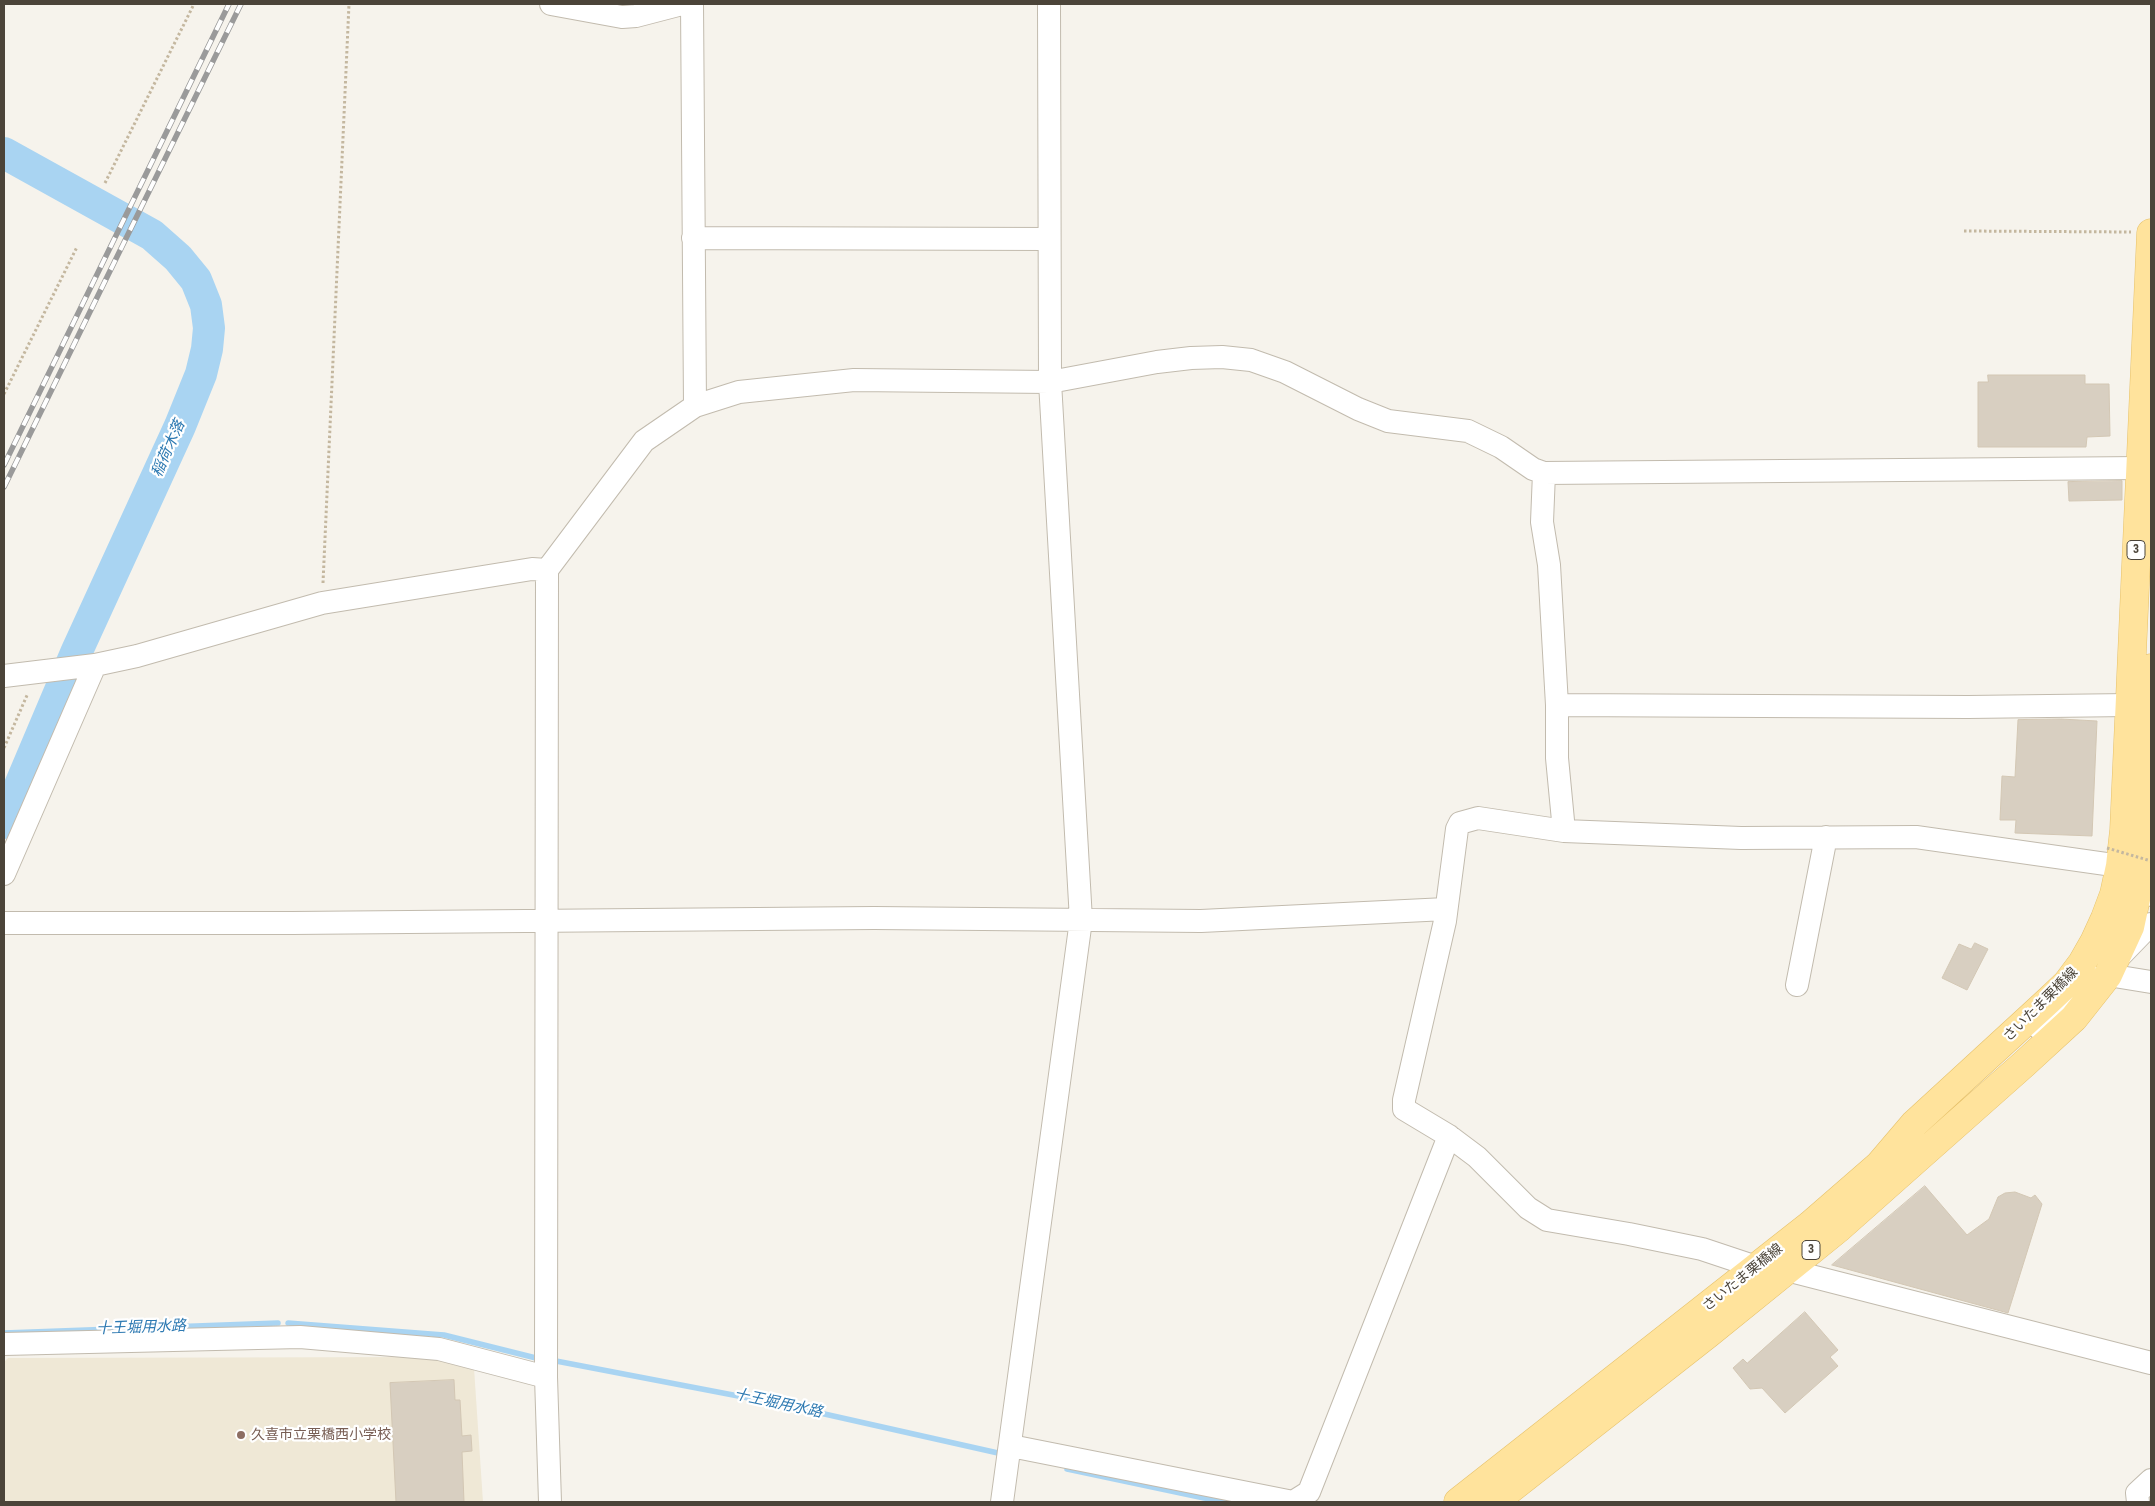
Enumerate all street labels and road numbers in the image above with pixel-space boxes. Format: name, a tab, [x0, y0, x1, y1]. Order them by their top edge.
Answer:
road number: 3	[2127, 540, 2145, 560]
street label: さいたま栗橋線	[2000, 964, 2082, 1046]
road number: 3	[1802, 1240, 1820, 1260]
street label: さいたま栗橋線	[1700, 1241, 1786, 1315]

